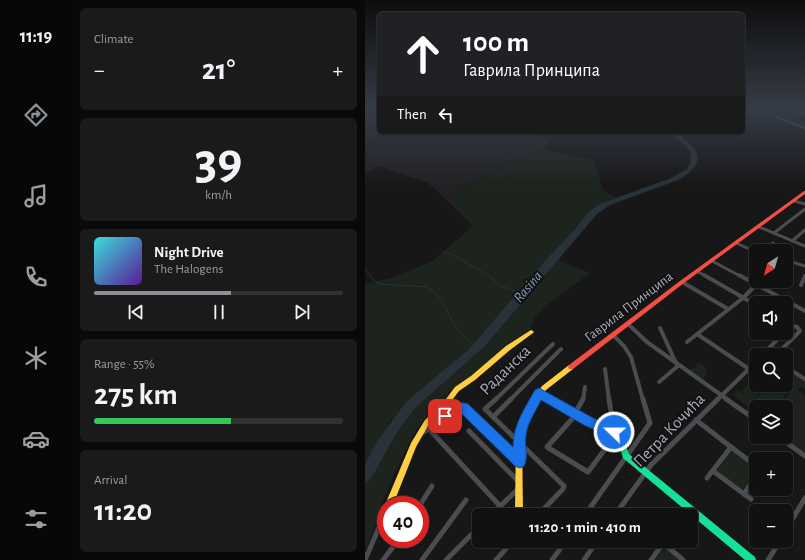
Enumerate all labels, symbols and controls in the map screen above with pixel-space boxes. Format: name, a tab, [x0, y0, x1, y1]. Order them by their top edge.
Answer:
text: 11:19	[20, 28, 52, 46]
icon: ahead	[397, 28, 449, 80]
text: 100 m	[463, 29, 529, 57]
text: Climate	[94, 33, 133, 46]
text: 21°	[202, 55, 235, 85]
text: −	[94, 59, 105, 81]
text: +	[332, 59, 343, 81]
text: Гаврила Принципа	[463, 62, 600, 80]
icon: directions	[22, 101, 50, 129]
icon: left	[435, 104, 457, 126]
text: Then	[397, 107, 427, 122]
text: 39	[195, 136, 242, 188]
icon: music	[22, 182, 50, 210]
text: km/h	[205, 189, 232, 202]
north arrow	[749, 244, 793, 288]
map controls	[749, 244, 793, 548]
text: Night Drive	[154, 245, 224, 260]
icon: phone	[22, 263, 50, 291]
text: The Halogens	[154, 263, 223, 276]
water label: Rasina	[511, 269, 545, 305]
street label: Гаврила Принципа	[582, 269, 676, 345]
button: sound	[749, 296, 793, 340]
icon: previous	[125, 301, 147, 323]
icon: pause	[208, 301, 230, 323]
icon: next	[291, 301, 313, 323]
street label: Раданска	[476, 342, 534, 398]
icon: climate	[22, 344, 50, 372]
button: search	[749, 348, 793, 392]
text: Range · 55%	[94, 358, 155, 371]
text: 275 km	[94, 380, 178, 410]
street label: Петра Кочића	[630, 390, 708, 470]
pin	[428, 399, 462, 433]
button: layers	[749, 400, 793, 444]
icon: arrive	[434, 405, 456, 427]
position arrow	[593, 411, 635, 453]
icon: car	[22, 425, 50, 453]
button: +	[749, 452, 793, 496]
text: Arrival	[94, 474, 127, 487]
text: 11:20	[94, 496, 152, 526]
speed limit sign: 40	[377, 496, 429, 548]
button: −	[749, 504, 793, 548]
icon: filters	[22, 505, 50, 533]
text: 11:20 · 1 min · 410 m	[529, 520, 641, 535]

